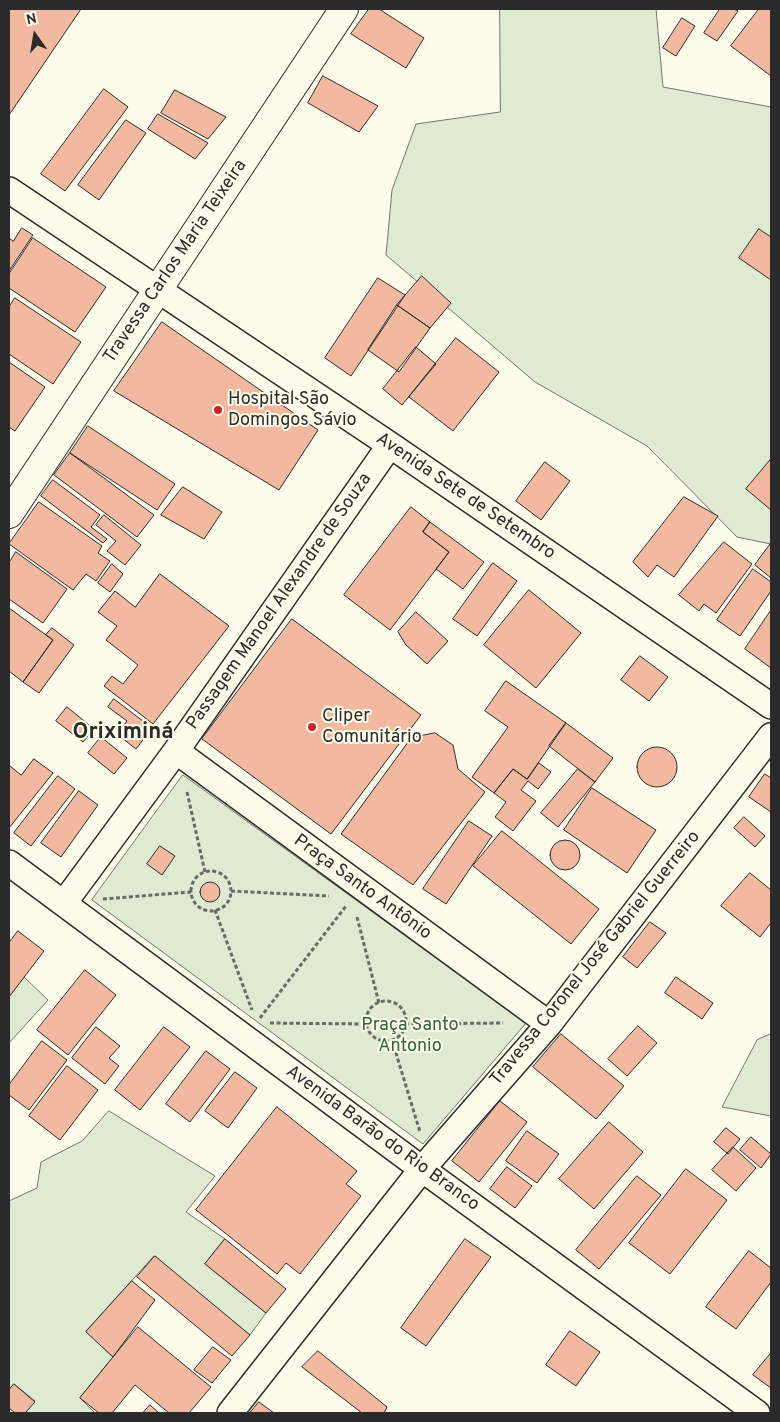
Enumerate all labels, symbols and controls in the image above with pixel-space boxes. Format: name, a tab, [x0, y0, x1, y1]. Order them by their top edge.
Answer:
north arrow	[10, 10, 60, 60]
text: N	[25, 10, 38, 29]
street label: Travessa Carlos Maria Teixeira	[100, 156, 252, 368]
place label: Hospital São Domingos Sávio	[228, 389, 357, 432]
marker: Hospital São Domingos Sávio	[212, 404, 224, 416]
street label: Avenida Sete de Setembro	[371, 429, 559, 565]
street label: Passagem Manoel Alexandre de Souza	[183, 470, 377, 734]
place label: Cliper Comunitário	[322, 706, 422, 749]
district label: Oriximiná	[73, 721, 173, 747]
marker: Cliper Comunitário	[306, 721, 318, 733]
street label: Travessa Coronel José Gabriel Guerreiro	[486, 827, 706, 1091]
street label: Praça Santo Antônio	[289, 831, 435, 945]
park label: Praça Santo Antonio	[361, 1015, 459, 1058]
street label: Avenida Barão do Rio Branco	[281, 1062, 483, 1216]

